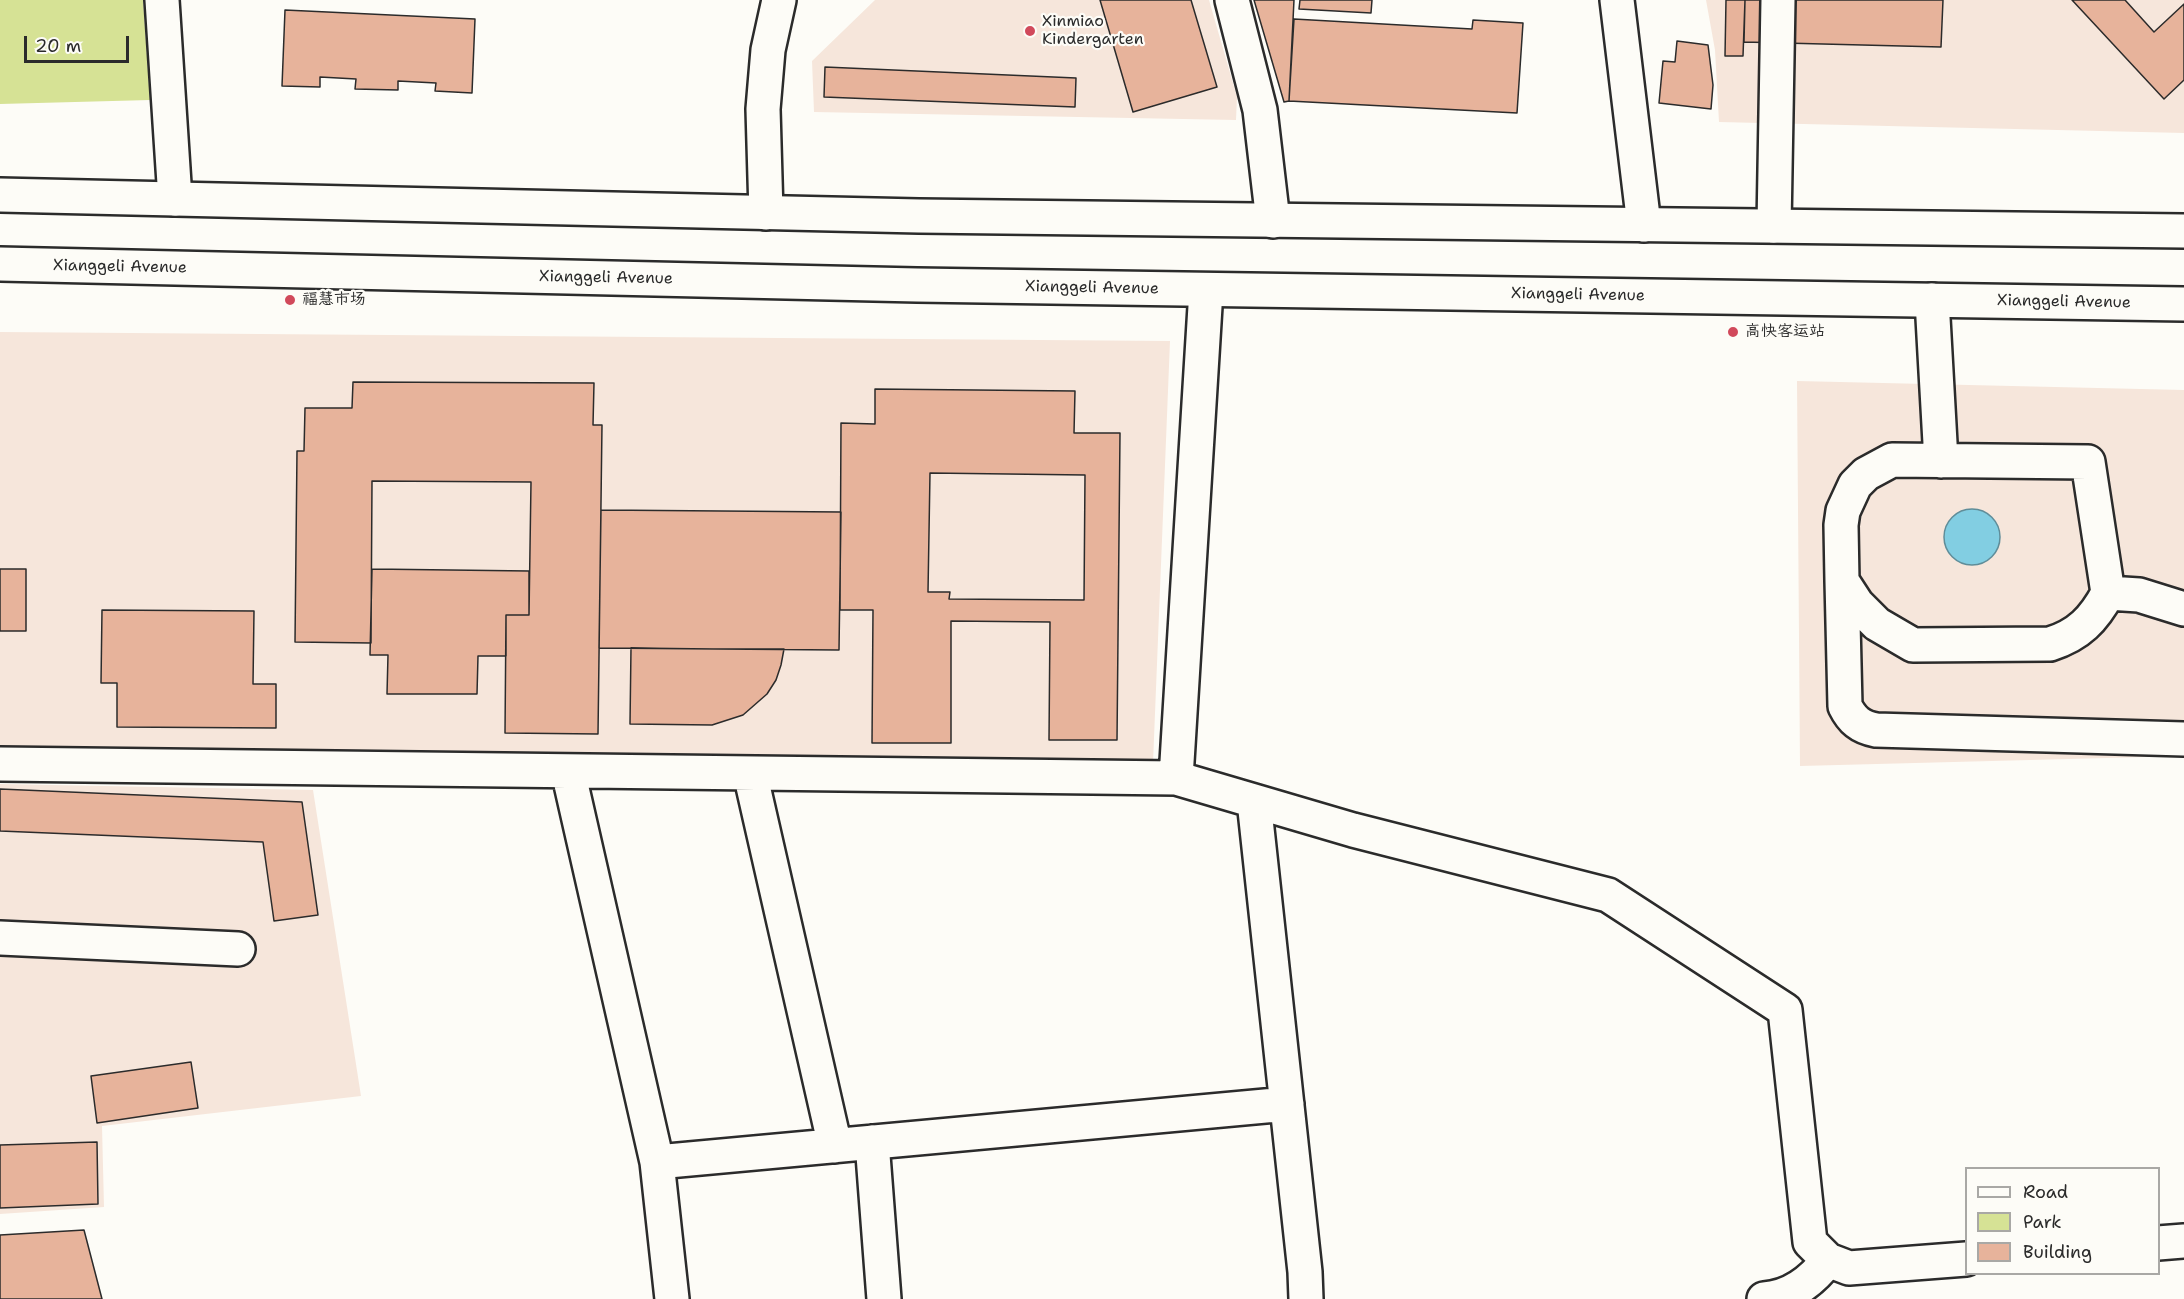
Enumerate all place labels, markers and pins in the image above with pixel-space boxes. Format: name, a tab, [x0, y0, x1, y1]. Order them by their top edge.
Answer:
place label: Xinmiao Kindergarten	[1042, 12, 1144, 50]
marker: Xinmiao Kindergarten	[1023, 24, 1037, 38]
place label: 福慧市场	[302, 290, 366, 310]
marker: 福慧市场	[283, 293, 297, 307]
place label: 高快客运站	[1745, 322, 1825, 342]
marker: 高快客运站	[1726, 325, 1740, 339]

